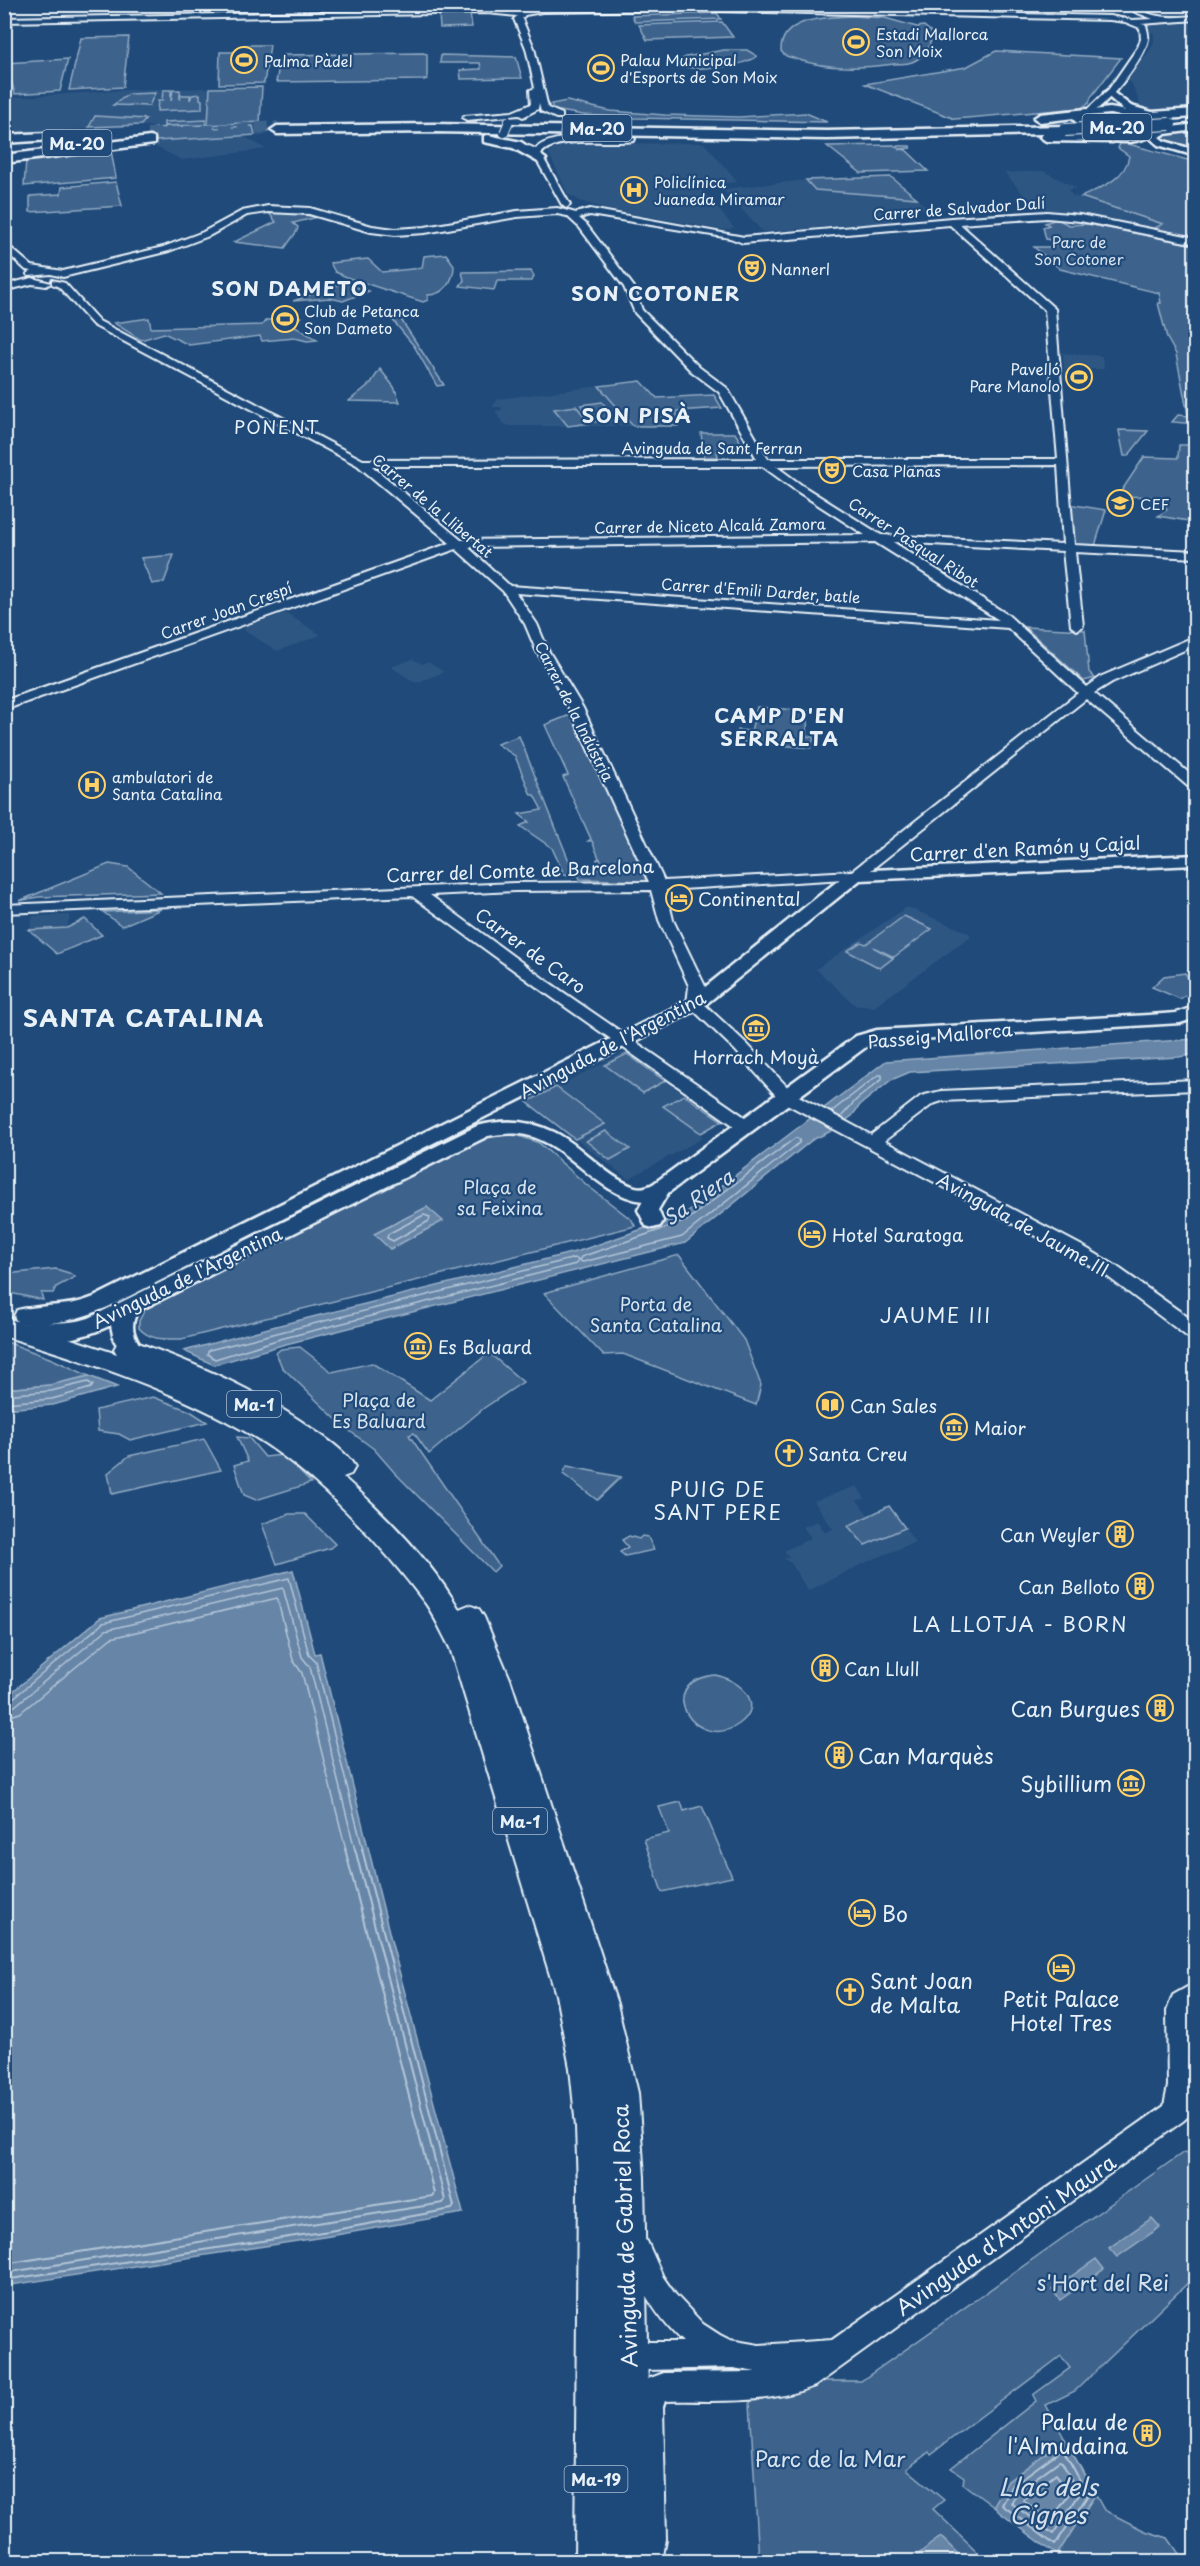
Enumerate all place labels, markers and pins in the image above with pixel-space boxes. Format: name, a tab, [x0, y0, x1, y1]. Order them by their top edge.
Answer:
place label: Estadi Mallorca Son Moix	[876, 22, 989, 62]
sports icon: Estadi Mallorca Son Moix	[841, 27, 871, 57]
sports icon: Palma Pàdel	[229, 45, 259, 75]
place label: Palau Municipal d'Esports de Son Moix	[620, 48, 777, 88]
place label: Palma Pàdel	[264, 49, 352, 72]
sports icon: Palau Municipal d'Esports de Son Moix	[586, 53, 616, 83]
place label: Policlínica Juaneda Miramar	[654, 170, 785, 210]
hospital icon: Policlínica Juaneda Miramar	[619, 175, 649, 205]
theatre icon: Nannerl	[737, 253, 767, 283]
place label: Nannerl	[771, 257, 830, 280]
place label: Club de Petanca Son Dameto	[304, 299, 420, 339]
sports icon: Club de Petanca Son Dameto	[270, 304, 300, 334]
place label: Pavelló Pare Manolo	[969, 357, 1060, 397]
sports icon: Pavelló Pare Manolo	[1064, 362, 1094, 392]
theatre icon: Casa Planas	[817, 455, 847, 485]
place label: Casa Planas	[852, 459, 941, 482]
school or university icon: CEF	[1105, 488, 1135, 518]
place label: CEF	[1140, 492, 1170, 515]
place label: ambulatori de Santa Catalina	[112, 765, 223, 805]
hospital icon: ambulatori de Santa Catalina	[77, 770, 107, 800]
hotel icon: Continental	[664, 883, 694, 913]
place label: Continental	[698, 885, 801, 912]
museum icon: Horrach Moyà	[741, 1013, 771, 1043]
place label: Horrach Moyà	[693, 1043, 820, 1070]
hotel icon: Hotel Saratoga	[797, 1219, 827, 1249]
place label: Hotel Saratoga	[832, 1221, 964, 1248]
museum icon: Es Baluard	[403, 1331, 433, 1361]
place label: Es Baluard	[438, 1333, 532, 1360]
library icon: Can Sales	[815, 1390, 845, 1420]
place label: Can Sales	[850, 1392, 937, 1419]
museum icon: Maior	[939, 1412, 969, 1442]
place label: Maior	[974, 1414, 1027, 1441]
church icon: Santa Creu	[774, 1438, 804, 1468]
place label: Santa Creu	[808, 1440, 908, 1467]
building icon: Can Weyler	[1105, 1519, 1135, 1549]
place label: Can Weyler	[1000, 1521, 1101, 1548]
building icon: Can Belloto	[1125, 1571, 1155, 1601]
place label: Can Belloto	[1018, 1573, 1120, 1600]
building icon: Can Llull	[810, 1653, 840, 1683]
place label: Can Llull	[844, 1655, 919, 1682]
place label: Can Burgues	[1011, 1692, 1140, 1724]
building icon: Can Burgues	[1145, 1693, 1175, 1723]
place label: Can Marquès	[858, 1739, 994, 1771]
building icon: Can Marquès	[824, 1740, 854, 1770]
place label: Sybillium	[1021, 1767, 1112, 1799]
museum icon: Sybillium	[1116, 1768, 1146, 1798]
place label: Bo	[882, 1897, 908, 1929]
hotel icon: Bo	[847, 1898, 877, 1928]
hotel icon: Petit Palace Hotel Tres	[1046, 1953, 1076, 1983]
place label: Sant Joan de Malta	[870, 1964, 973, 2020]
church icon: Sant Joan de Malta	[835, 1977, 865, 2007]
place label: Petit Palace Hotel Tres	[1003, 1982, 1119, 2038]
place label: Palau de l'Almudaina	[1007, 2405, 1129, 2461]
building icon: Palau de l'Almudaina	[1132, 2418, 1162, 2448]

